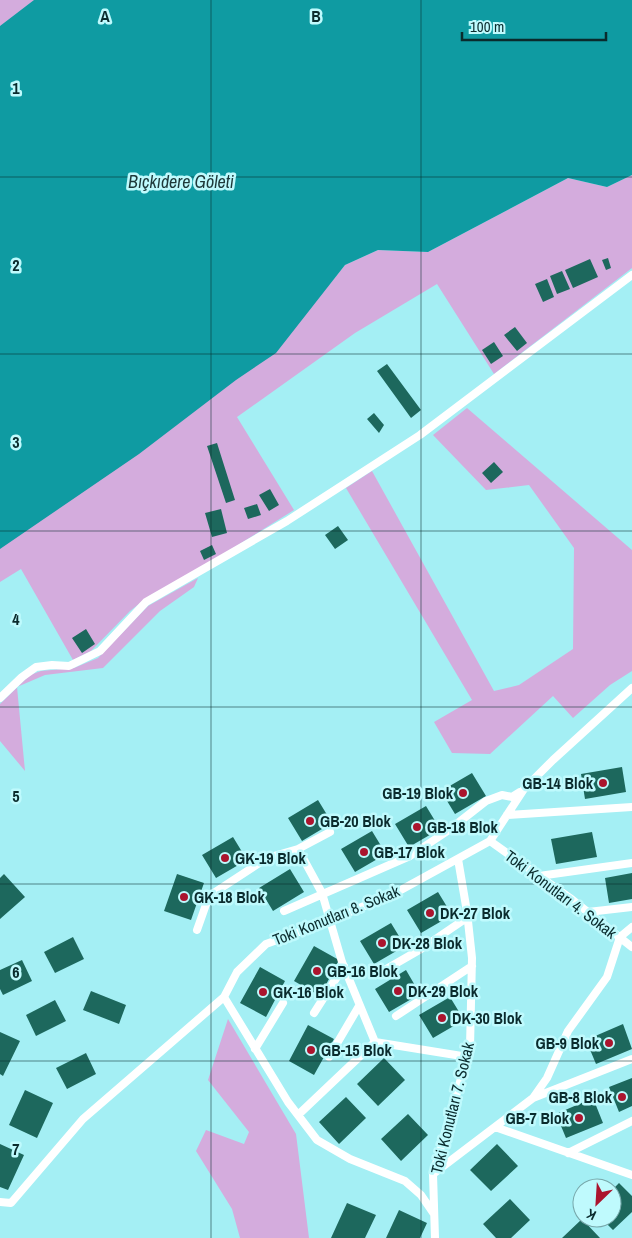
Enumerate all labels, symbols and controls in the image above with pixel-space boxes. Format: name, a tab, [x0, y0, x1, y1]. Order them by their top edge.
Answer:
text: A	[100, 5, 110, 27]
text: B	[311, 5, 321, 27]
scale bar	[462, 10, 606, 42]
text: 100 m	[470, 16, 504, 37]
text: 1	[12, 77, 20, 99]
water label: Bıçkıdere Göleti	[128, 169, 234, 194]
text: 2	[12, 254, 20, 276]
text: 3	[12, 431, 20, 453]
text: 4	[12, 608, 20, 630]
place label: GB-14 Blok	[522, 772, 594, 794]
marker: GB-14 Blok	[597, 777, 609, 789]
place label: GB-19 Blok	[382, 782, 454, 804]
text: 5	[12, 785, 20, 807]
marker: GB-19 Blok	[457, 787, 469, 799]
place label: GB-20 Blok	[320, 810, 391, 832]
marker: GB-20 Blok	[304, 815, 316, 827]
place label: GB-18 Blok	[427, 816, 498, 838]
marker: GB-18 Blok	[411, 821, 423, 833]
place label: GB-17 Blok	[374, 841, 445, 863]
street label: Toki Konutları 4. Sokak	[500, 845, 622, 944]
marker: GB-17 Blok	[358, 846, 370, 858]
place label: GK-19 Blok	[235, 847, 306, 869]
marker: GK-19 Blok	[219, 852, 231, 864]
street label: Toki Konutları 8. Sokak	[269, 879, 403, 950]
place label: GK-18 Blok	[194, 886, 265, 908]
marker: GK-18 Blok	[178, 891, 190, 903]
place label: DK-27 Blok	[440, 902, 511, 924]
marker: DK-27 Blok	[424, 907, 436, 919]
place label: DK-28 Blok	[392, 932, 463, 954]
marker: DK-28 Blok	[376, 937, 388, 949]
place label: GB-16 Blok	[327, 960, 398, 982]
text: 6	[12, 961, 20, 983]
marker: GB-16 Blok	[311, 965, 323, 977]
place label: DK-29 Blok	[408, 980, 479, 1002]
place label: GK-16 Blok	[273, 981, 344, 1003]
marker: DK-29 Blok	[392, 985, 404, 997]
marker: GK-16 Blok	[257, 986, 269, 998]
place label: DK-30 Blok	[452, 1007, 523, 1029]
marker: DK-30 Blok	[436, 1012, 448, 1024]
place label: GB-9 Blok	[536, 1032, 600, 1054]
marker: GB-9 Blok	[603, 1037, 615, 1049]
place label: GB-15 Blok	[321, 1039, 392, 1061]
street label: Toki Konutları 7. Sokak	[425, 1039, 479, 1176]
marker: GB-15 Blok	[305, 1044, 317, 1056]
place label: GB-8 Blok	[549, 1086, 613, 1108]
marker: GB-8 Blok	[616, 1091, 628, 1103]
place label: GB-7 Blok	[506, 1107, 570, 1129]
marker: GB-7 Blok	[573, 1112, 585, 1124]
text: 7	[12, 1138, 20, 1160]
north arrow	[572, 1178, 622, 1228]
text: K	[583, 1205, 599, 1225]

